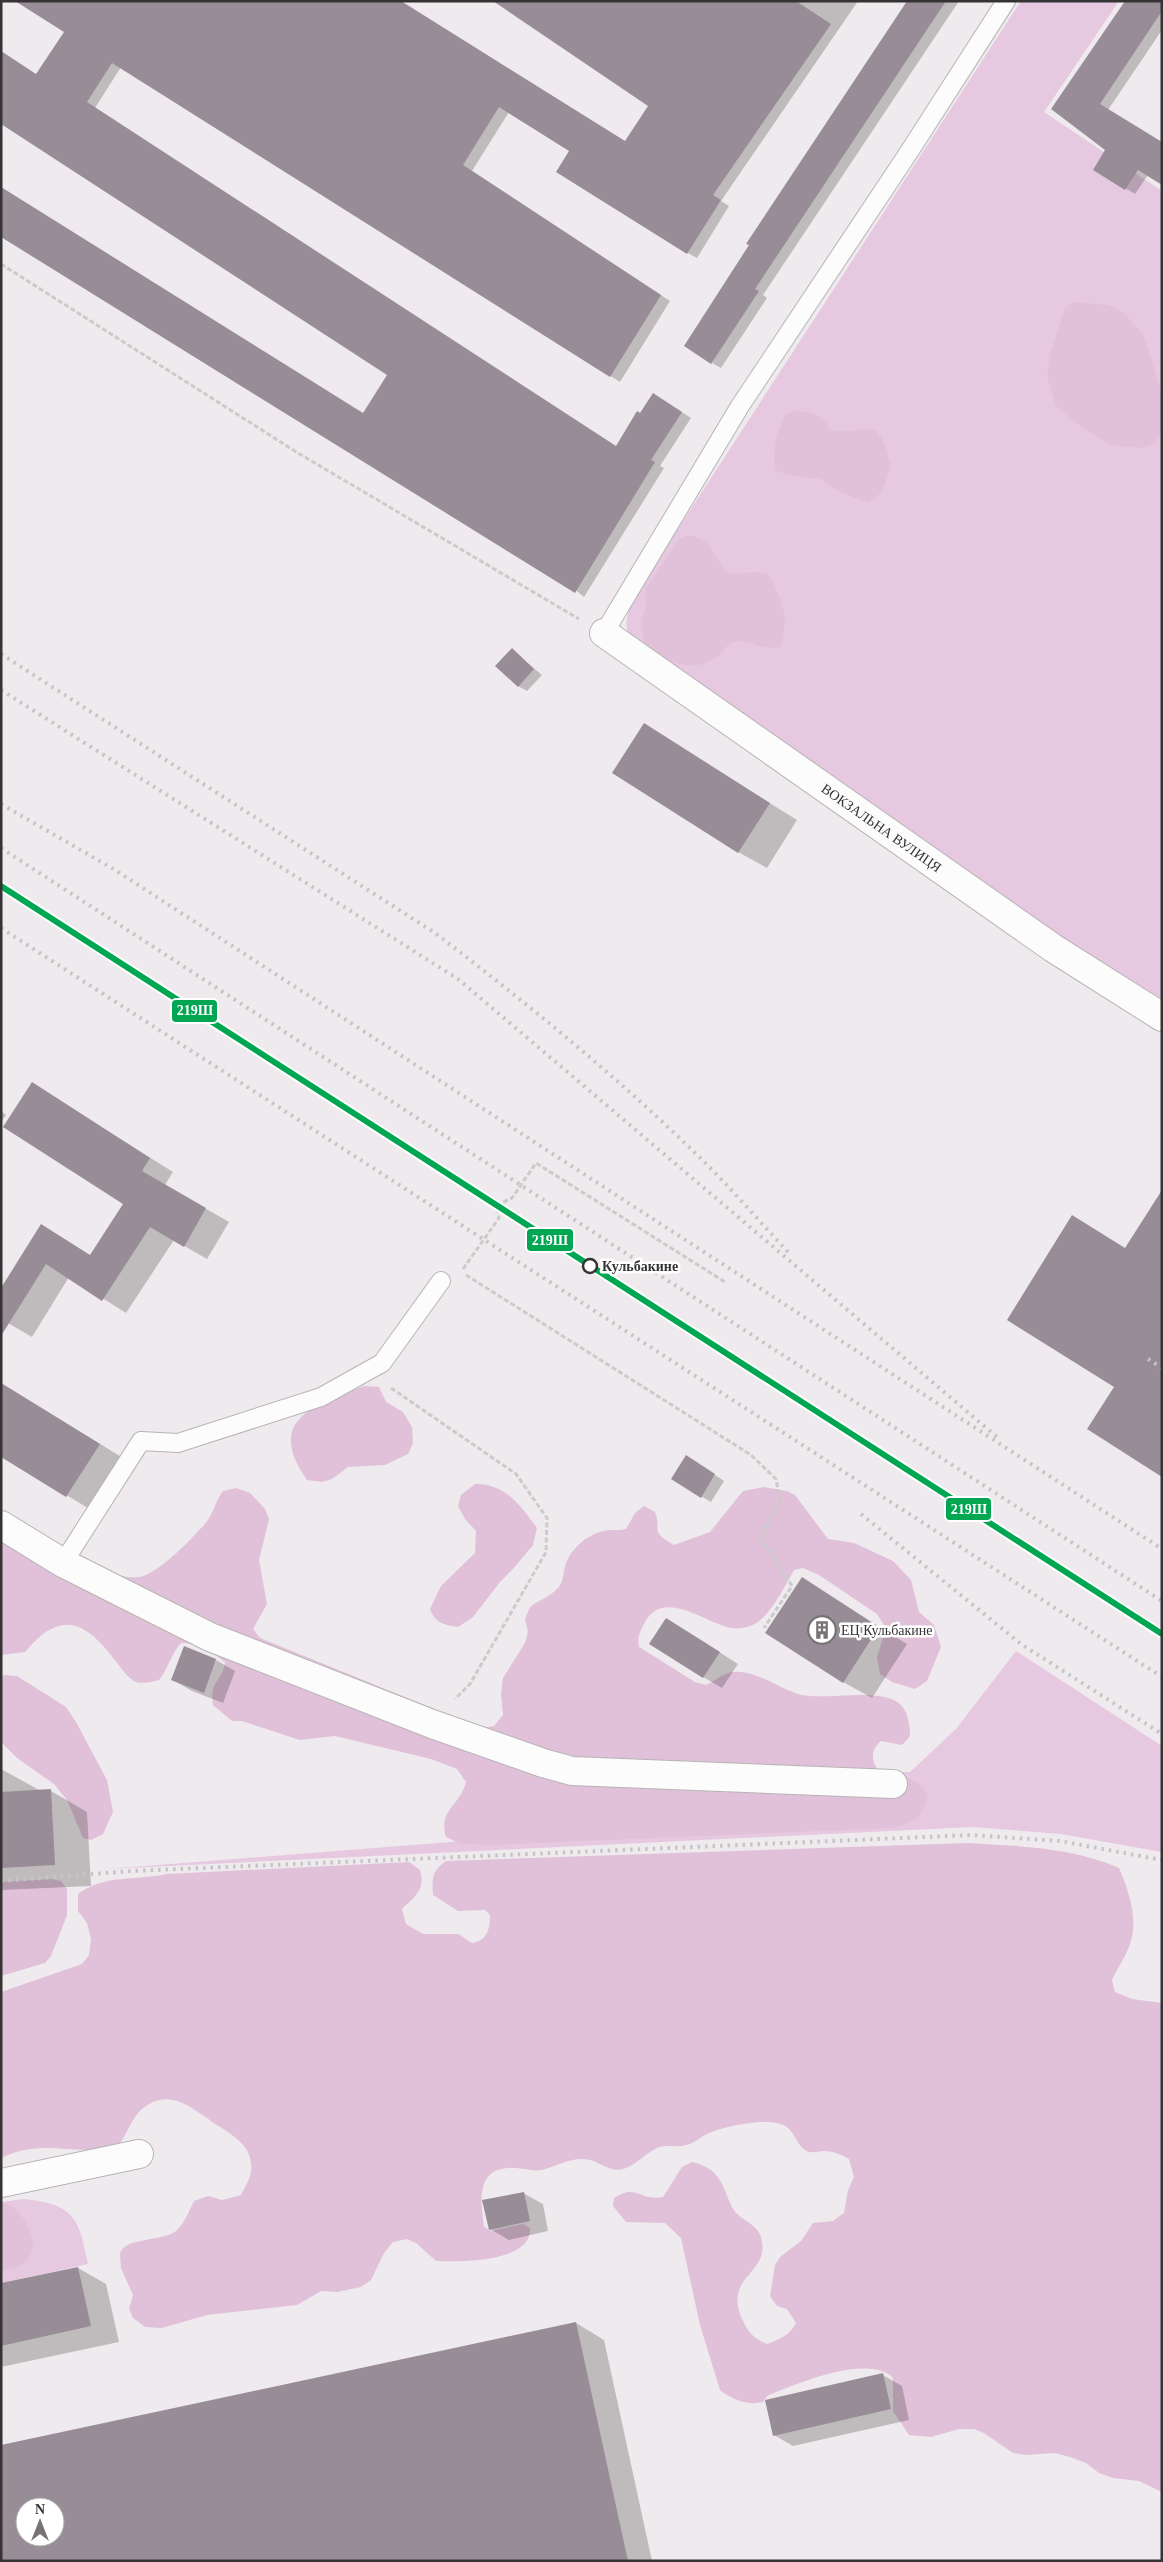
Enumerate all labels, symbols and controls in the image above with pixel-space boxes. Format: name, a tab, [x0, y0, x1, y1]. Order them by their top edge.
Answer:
street label: ВОКЗАЛЬНА ВУЛИЦЯ	[819, 781, 944, 875]
line badge: 219Ш	[171, 999, 218, 1023]
text: 219Ш	[177, 1003, 214, 1018]
line badge: 219Ш	[526, 1228, 574, 1252]
text: 219Ш	[532, 1233, 569, 1248]
marker: Кульбакине	[582, 1258, 598, 1274]
place label: Кульбакине	[602, 1259, 678, 1274]
line badge: 219Ш	[945, 1497, 992, 1521]
text: 219Ш	[951, 1502, 988, 1517]
building icon: ЕЦ Кульбакине	[807, 1615, 837, 1645]
place label: ЕЦ Кульбакине	[841, 1623, 933, 1638]
north arrow	[15, 2497, 65, 2547]
text: N	[35, 2502, 45, 2517]

